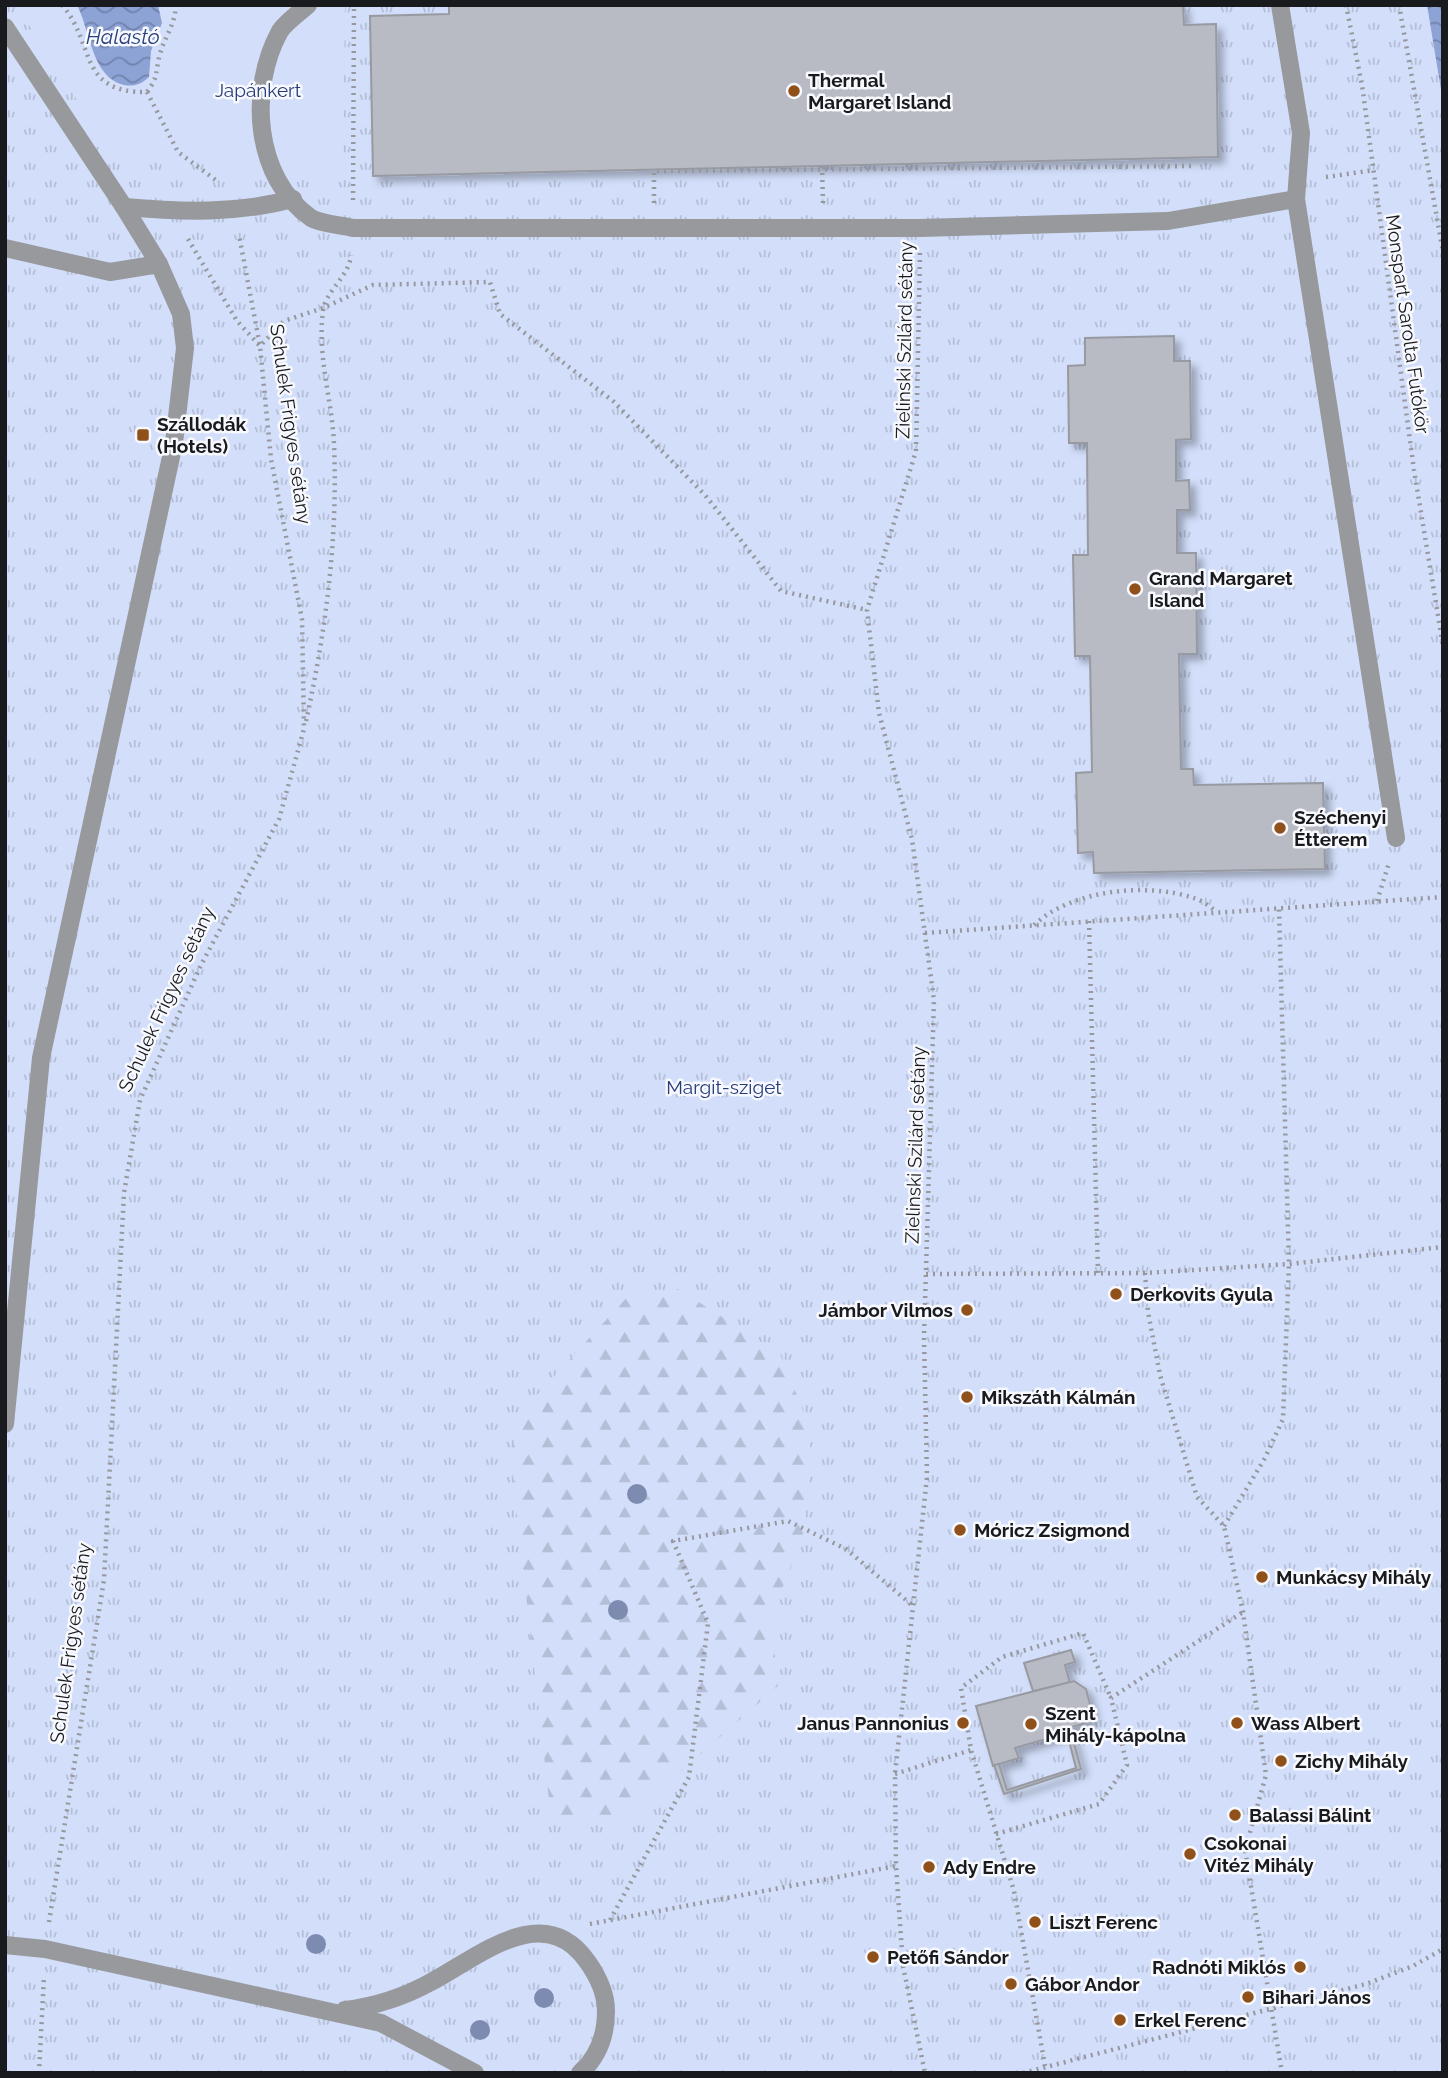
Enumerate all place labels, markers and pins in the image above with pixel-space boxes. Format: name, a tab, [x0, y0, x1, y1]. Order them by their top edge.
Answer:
place label: Thermal Margaret Island	[808, 69, 951, 113]
marker: Thermal Margaret Island	[786, 83, 802, 99]
place label: Szállodák (Hotels)	[157, 413, 247, 457]
marker: Szállodák (Hotels)	[135, 427, 151, 443]
place label: Grand Margaret Island	[1149, 567, 1293, 611]
marker: Grand Margaret Island	[1127, 581, 1143, 597]
place label: Széchenyi Étterem	[1294, 806, 1386, 850]
marker: Széchenyi Étterem	[1272, 820, 1288, 836]
place label: Derkovits Gyula	[1130, 1283, 1273, 1305]
marker: Derkovits Gyula	[1108, 1286, 1124, 1302]
place label: Jámbor Vilmos	[819, 1299, 953, 1321]
marker: Jámbor Vilmos	[959, 1302, 975, 1318]
place label: Mikszáth Kálmán	[981, 1386, 1135, 1408]
marker: Mikszáth Kálmán	[959, 1389, 975, 1405]
place label: Móricz Zsigmond	[974, 1519, 1130, 1541]
marker: Móricz Zsigmond	[952, 1522, 968, 1538]
place label: Munkácsy Mihály	[1276, 1566, 1432, 1588]
marker: Munkácsy Mihály	[1254, 1569, 1270, 1585]
place label: Szent Mihály-kápolna	[1045, 1702, 1186, 1746]
place label: Janus Pannonius	[797, 1712, 949, 1734]
place label: Wass Albert	[1251, 1712, 1361, 1734]
marker: Janus Pannonius	[955, 1715, 971, 1731]
marker: Wass Albert	[1229, 1715, 1245, 1731]
marker: Szent Mihály-kápolna	[1023, 1716, 1039, 1732]
place label: Zichy Mihály	[1295, 1750, 1408, 1772]
marker: Zichy Mihály	[1273, 1753, 1289, 1769]
place label: Balassi Bálint	[1249, 1804, 1372, 1826]
marker: Balassi Bálint	[1227, 1807, 1243, 1823]
place label: Csokonai Vitéz Mihály	[1204, 1832, 1314, 1876]
marker: Csokonai Vitéz Mihály	[1182, 1846, 1198, 1862]
place label: Ady Endre	[943, 1856, 1036, 1878]
marker: Ady Endre	[921, 1859, 937, 1875]
place label: Liszt Ferenc	[1049, 1911, 1158, 1933]
marker: Liszt Ferenc	[1027, 1914, 1043, 1930]
place label: Petőfi Sándor	[887, 1946, 1010, 1968]
marker: Petőfi Sándor	[865, 1949, 881, 1965]
place label: Radnóti Miklós	[1152, 1956, 1286, 1978]
marker: Radnóti Miklós	[1292, 1959, 1308, 1975]
place label: Gábor Andor	[1025, 1973, 1140, 1995]
marker: Gábor Andor	[1003, 1976, 1019, 1992]
place label: Bihari János	[1262, 1986, 1371, 2008]
marker: Bihari János	[1240, 1989, 1256, 2005]
place label: Erkel Ferenc	[1134, 2009, 1247, 2031]
marker: Erkel Ferenc	[1112, 2012, 1128, 2028]

